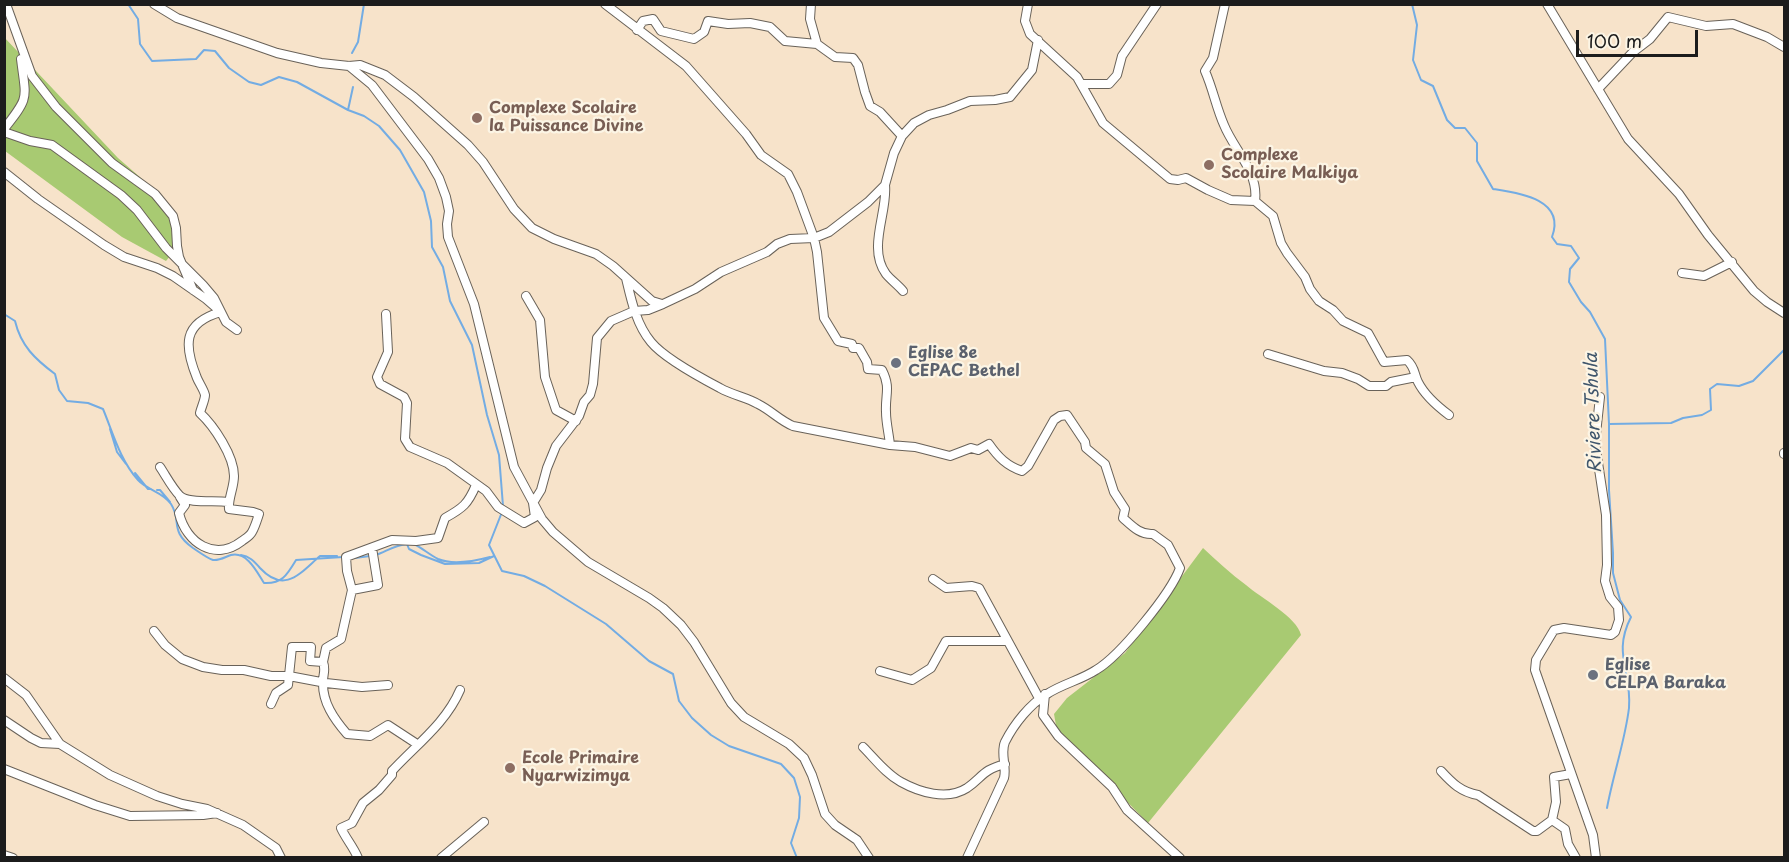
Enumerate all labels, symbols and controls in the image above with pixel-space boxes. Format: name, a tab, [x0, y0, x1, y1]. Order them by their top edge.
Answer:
scale bar	[1579, 18, 1700, 56]
text: 100 m	[1587, 27, 1642, 54]
place label: Complexe Scolaire la Puissance Divine	[489, 99, 643, 137]
marker: Complexe Scolaire la Puissance Divine	[470, 111, 484, 125]
place label: Complexe Scolaire Malkiya	[1221, 146, 1358, 184]
marker: Complexe Scolaire Malkiya	[1202, 158, 1216, 172]
place label: Eglise 8e CEPAC Bethel	[908, 344, 1020, 382]
water label: Riviere Tshula	[1581, 352, 1607, 474]
marker: Eglise 8e CEPAC Bethel	[889, 356, 903, 370]
place label: Eglise CELPA Baraka	[1605, 656, 1726, 694]
marker: Eglise CELPA Baraka	[1586, 668, 1600, 682]
place label: Ecole Primaire Nyarwizimya	[522, 749, 639, 787]
marker: Ecole Primaire Nyarwizimya	[503, 761, 517, 775]

